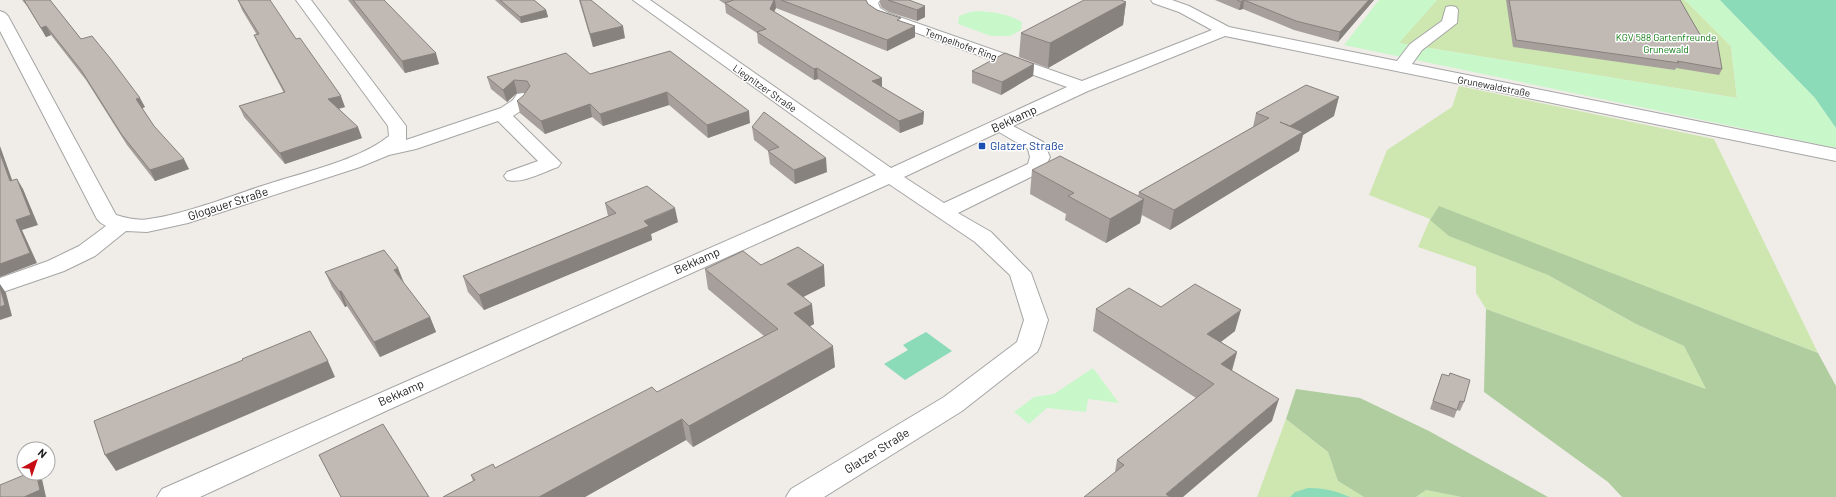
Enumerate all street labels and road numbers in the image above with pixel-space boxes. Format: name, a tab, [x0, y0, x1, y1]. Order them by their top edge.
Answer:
street label: Tempelhofer Ring	[923, 25, 999, 63]
street label: Liegnitzer Straße	[731, 62, 799, 114]
street label: Grunewaldstraße	[1457, 73, 1531, 99]
street label: Bekkamp	[989, 101, 1039, 135]
street label: Glogauer Straße	[186, 183, 270, 223]
street label: Bekkamp	[672, 244, 722, 276]
street label: Bekkamp	[376, 376, 426, 408]
street label: Glatzer Straße	[841, 425, 912, 476]

